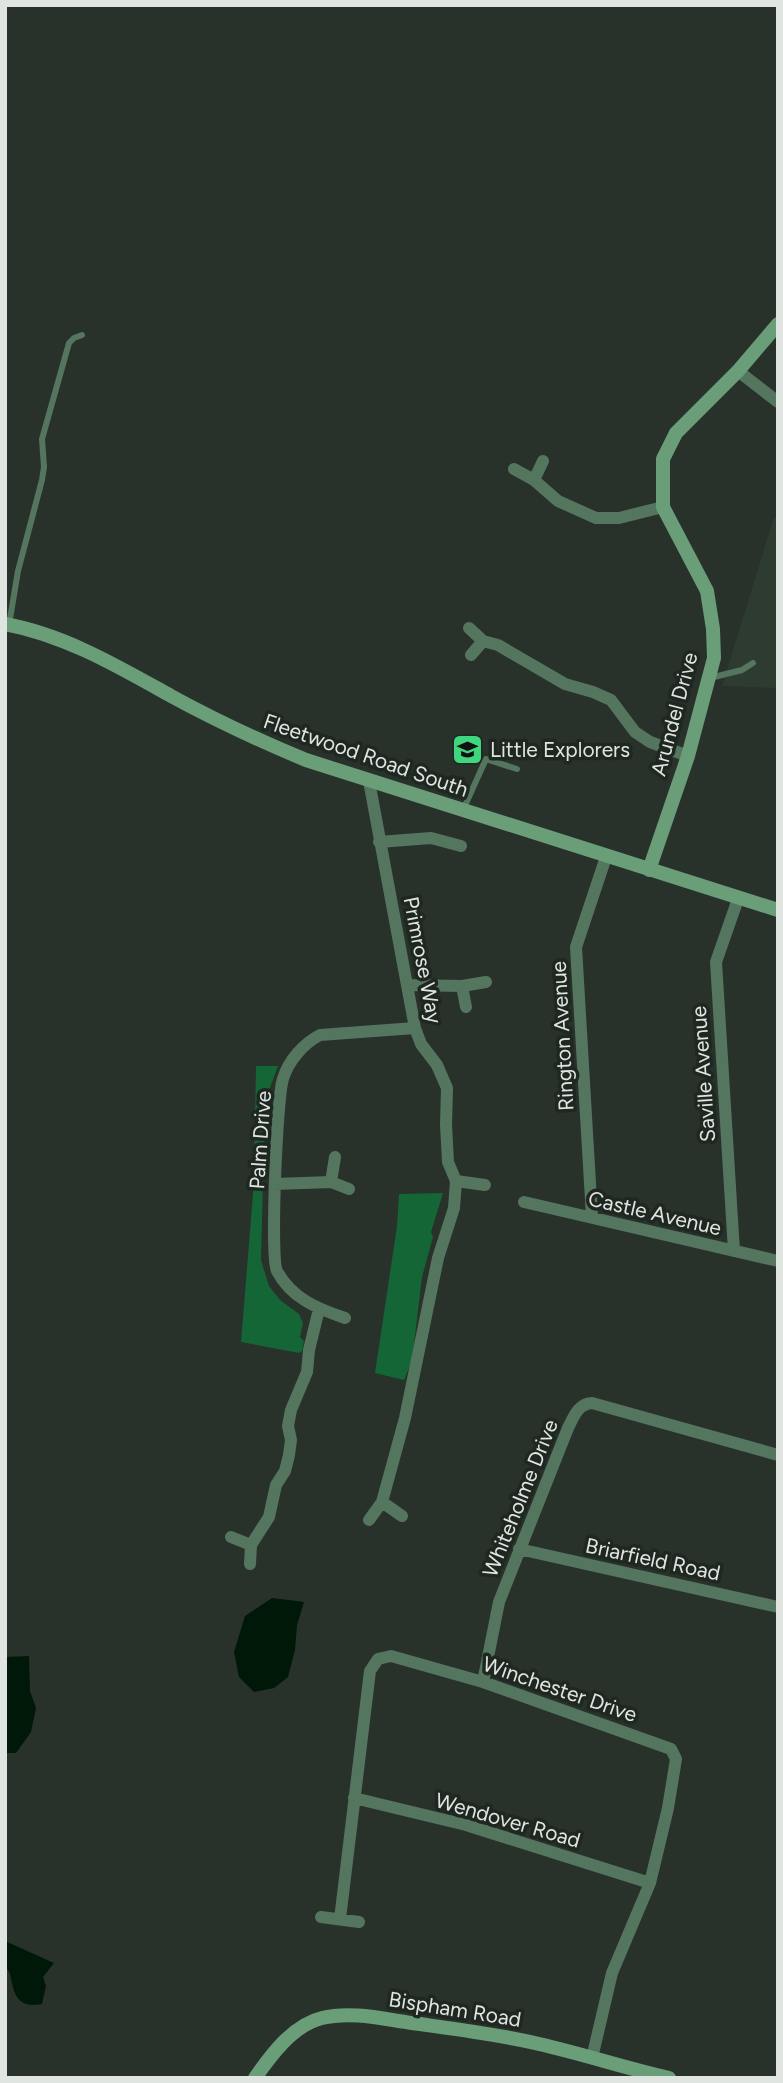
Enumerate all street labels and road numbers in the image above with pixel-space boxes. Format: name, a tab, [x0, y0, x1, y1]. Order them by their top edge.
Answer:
street label: Arundel Drive	[646, 649, 702, 779]
street label: Fleetwood Road South	[260, 708, 472, 802]
street label: Primrose Way	[398, 895, 448, 1025]
street label: Rington Avenue	[546, 960, 578, 1112]
street label: Saville Avenue	[686, 1005, 720, 1143]
street label: Palm Drive	[244, 1090, 276, 1190]
street label: Castle Avenue	[586, 1186, 724, 1240]
street label: Whiteholme Drive	[477, 1416, 563, 1580]
street label: Briarfield Road	[583, 1533, 723, 1585]
street label: Winchester Drive	[480, 1651, 640, 1727]
street label: Wendover Road	[433, 1787, 583, 1853]
street label: Bispham Road	[387, 1986, 523, 2032]

